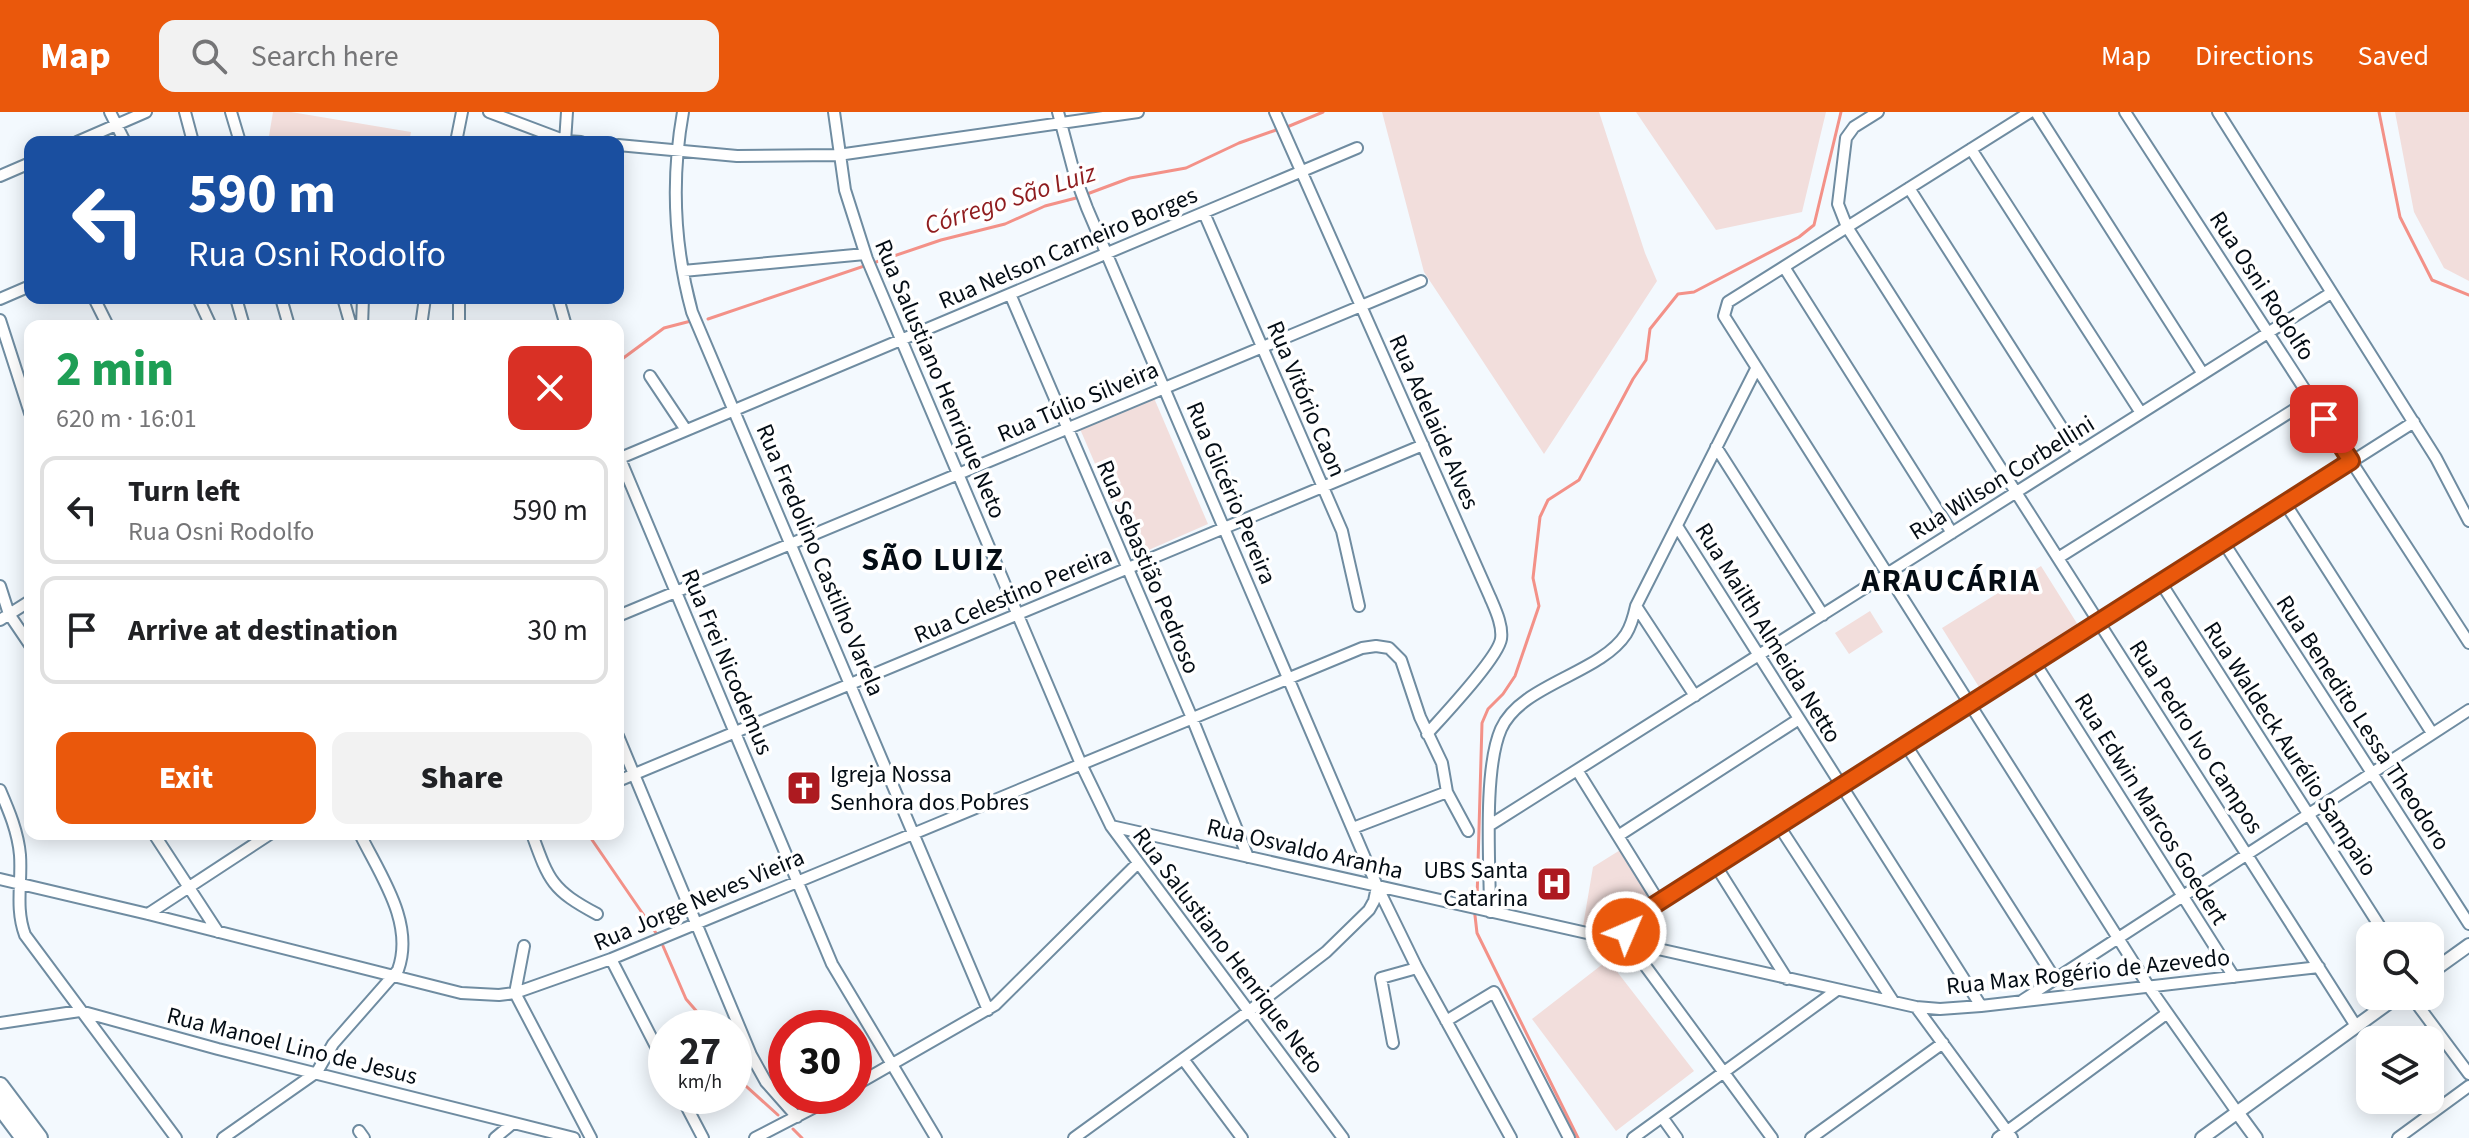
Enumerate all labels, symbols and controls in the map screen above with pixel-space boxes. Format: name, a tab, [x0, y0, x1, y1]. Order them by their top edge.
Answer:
search box	[159, 20, 719, 92]
text: Map	[40, 29, 111, 83]
icon: search	[187, 34, 231, 78]
text: Search here	[251, 35, 399, 78]
text: Map	[2101, 36, 2151, 76]
text: Directions	[2195, 36, 2314, 76]
text: Saved	[2358, 36, 2429, 76]
water label: Córrego São Luiz	[920, 154, 1102, 244]
text: 590 m	[188, 155, 336, 234]
icon: left	[56, 168, 160, 272]
street label: Rua Nelson Carneiro Borges	[933, 178, 1203, 318]
street label: Rua Osni Rodolfo	[2200, 204, 2324, 368]
text: Rua Osni Rodolfo	[188, 229, 446, 280]
street label: Rua Salustiano Henrique Neto	[865, 234, 1015, 524]
street label: Rua Vitório Caon	[1257, 315, 1355, 483]
street label: Rua Adelaide Alves	[1380, 329, 1488, 515]
text: 2 min	[56, 336, 174, 404]
button: close	[508, 346, 592, 430]
street label: Rua Túlio Silveira	[992, 352, 1164, 452]
pin	[2290, 385, 2358, 453]
street label: Rua Glicério Pereira	[1177, 396, 1285, 590]
icon: arrive	[2302, 397, 2346, 441]
text: 620 m · 16:01	[56, 400, 197, 437]
street label: Rua Wilson Corbellini	[1902, 407, 2102, 549]
street label: Rua Fredolino Castilho Varela	[747, 418, 893, 702]
street label: Rua Sebastião Pedroso	[1087, 455, 1209, 679]
text: Turn left	[128, 470, 240, 513]
icon: left	[60, 488, 104, 532]
text: 590 m	[512, 489, 588, 532]
text: Rua Osni Rodolfo	[128, 513, 314, 550]
street label: Rua Mailth Almeida Netto	[1686, 516, 1850, 750]
district label: SÃO LUIZ	[861, 537, 1005, 583]
street label: Rua Celestino Pereira	[908, 537, 1118, 653]
district label: ARAUCÁRIA	[1860, 558, 2041, 604]
street label: Rua Frei Nicodemus	[672, 564, 782, 760]
street label: Rua Benedito Lessa Theodoro	[2267, 588, 2459, 858]
icon: arrive	[60, 608, 104, 652]
text: Arrive at destination	[128, 609, 398, 652]
text: 30 m	[527, 609, 588, 652]
street label: Rua Waldeck Aurélio Sampaio	[2194, 615, 2386, 883]
street label: Rua Pedro Ivo Campos	[2120, 633, 2272, 841]
street label: Rua Edwin Marcos Goedert	[2065, 686, 2237, 932]
button: Exit	[56, 732, 316, 824]
button: Share	[332, 732, 592, 824]
place label: Igreja Nossa Senhora dos Pobres	[830, 757, 1029, 820]
church icon: Igreja Nossa Senhora dos Pobres	[785, 769, 823, 807]
street label: Rua Osvaldo Aranha	[1203, 809, 1407, 889]
street label: Rua Salustiano Henrique Neto	[1124, 821, 1332, 1081]
street label: Rua Jorge Neves Vieira	[588, 840, 810, 960]
place label: UBS Santa Catarina	[1423, 853, 1528, 916]
hospital icon: UBS Santa Catarina	[1535, 865, 1573, 903]
position arrow	[1584, 890, 1668, 974]
map controls	[2356, 922, 2444, 1114]
button: search	[2356, 922, 2444, 1010]
street label: Rua Max Rogério de Azevedo	[1944, 940, 2232, 1004]
street label: Rua Manoel Lino de Jesus	[163, 998, 421, 1094]
speed limit sign: 30	[768, 1010, 872, 1114]
text: 27	[679, 1023, 721, 1080]
button: layers	[2356, 1026, 2444, 1114]
text: km/h	[678, 1068, 722, 1096]

